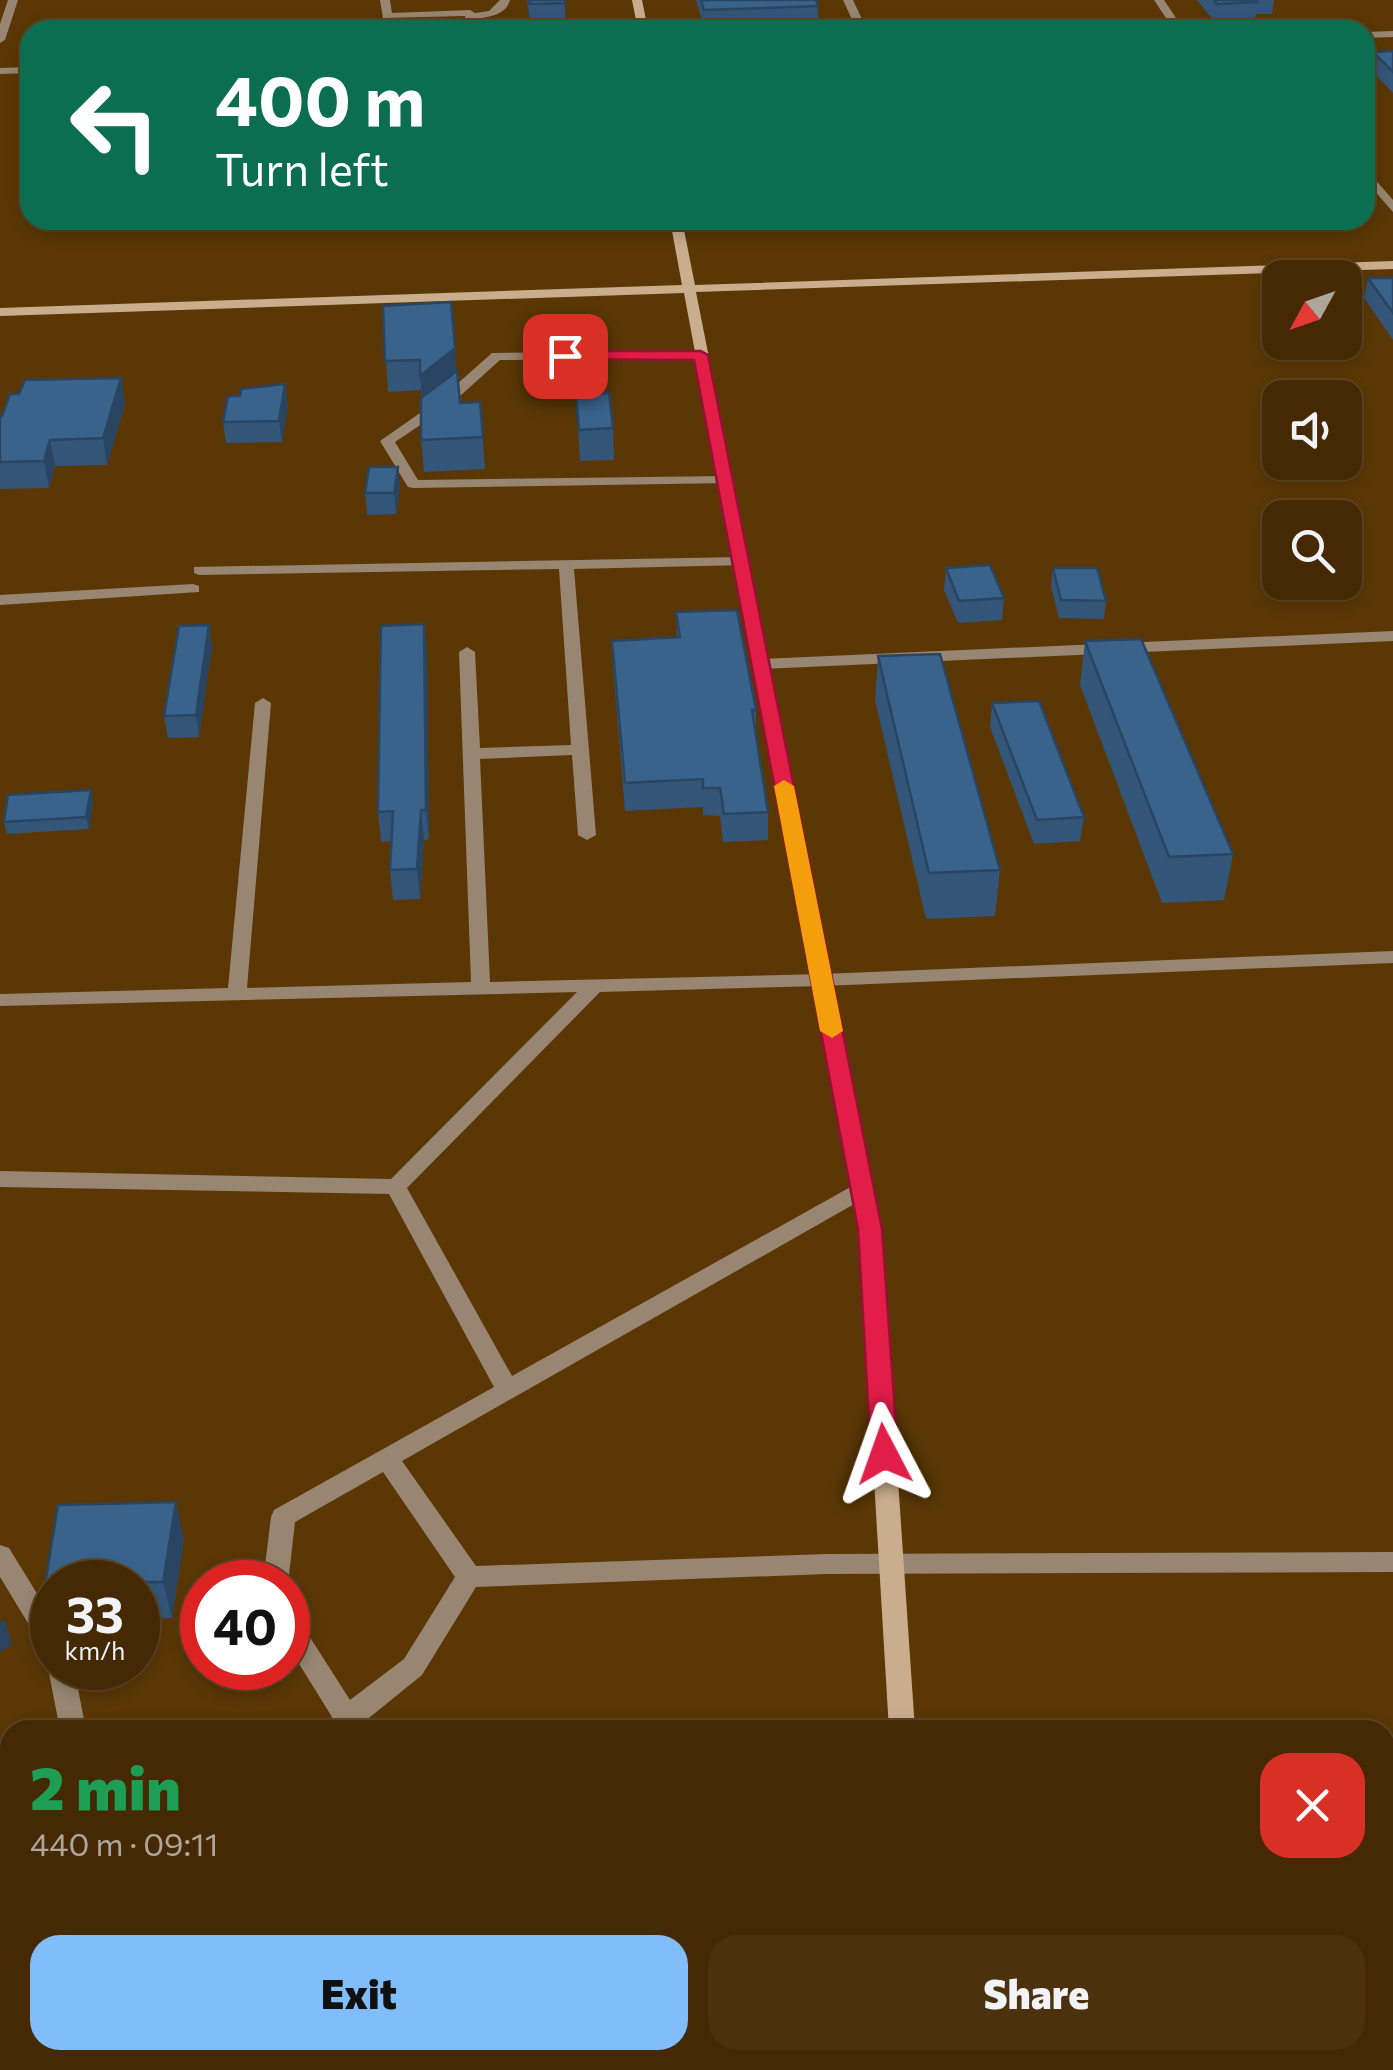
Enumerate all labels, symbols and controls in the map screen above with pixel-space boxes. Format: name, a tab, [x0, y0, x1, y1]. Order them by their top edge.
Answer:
text: 400 m	[215, 55, 425, 140]
icon: left	[50, 60, 180, 190]
text: Turn left	[215, 140, 389, 195]
north arrow	[1262, 260, 1362, 360]
map controls	[1262, 260, 1362, 600]
pin	[523, 314, 608, 399]
icon: arrive	[538, 329, 593, 384]
button: sound	[1262, 380, 1362, 480]
button: search	[1262, 500, 1362, 600]
position arrow	[832, 1402, 936, 1506]
speed limit sign: 40	[180, 1560, 310, 1690]
text: 33	[66, 1582, 124, 1643]
text: km/h	[65, 1635, 125, 1665]
text: 2 min	[30, 1749, 181, 1822]
button: close	[1260, 1753, 1365, 1858]
text: 440 m · 09:11	[30, 1823, 218, 1863]
button: Exit	[30, 1935, 688, 2050]
button: Share	[708, 1935, 1365, 2050]

